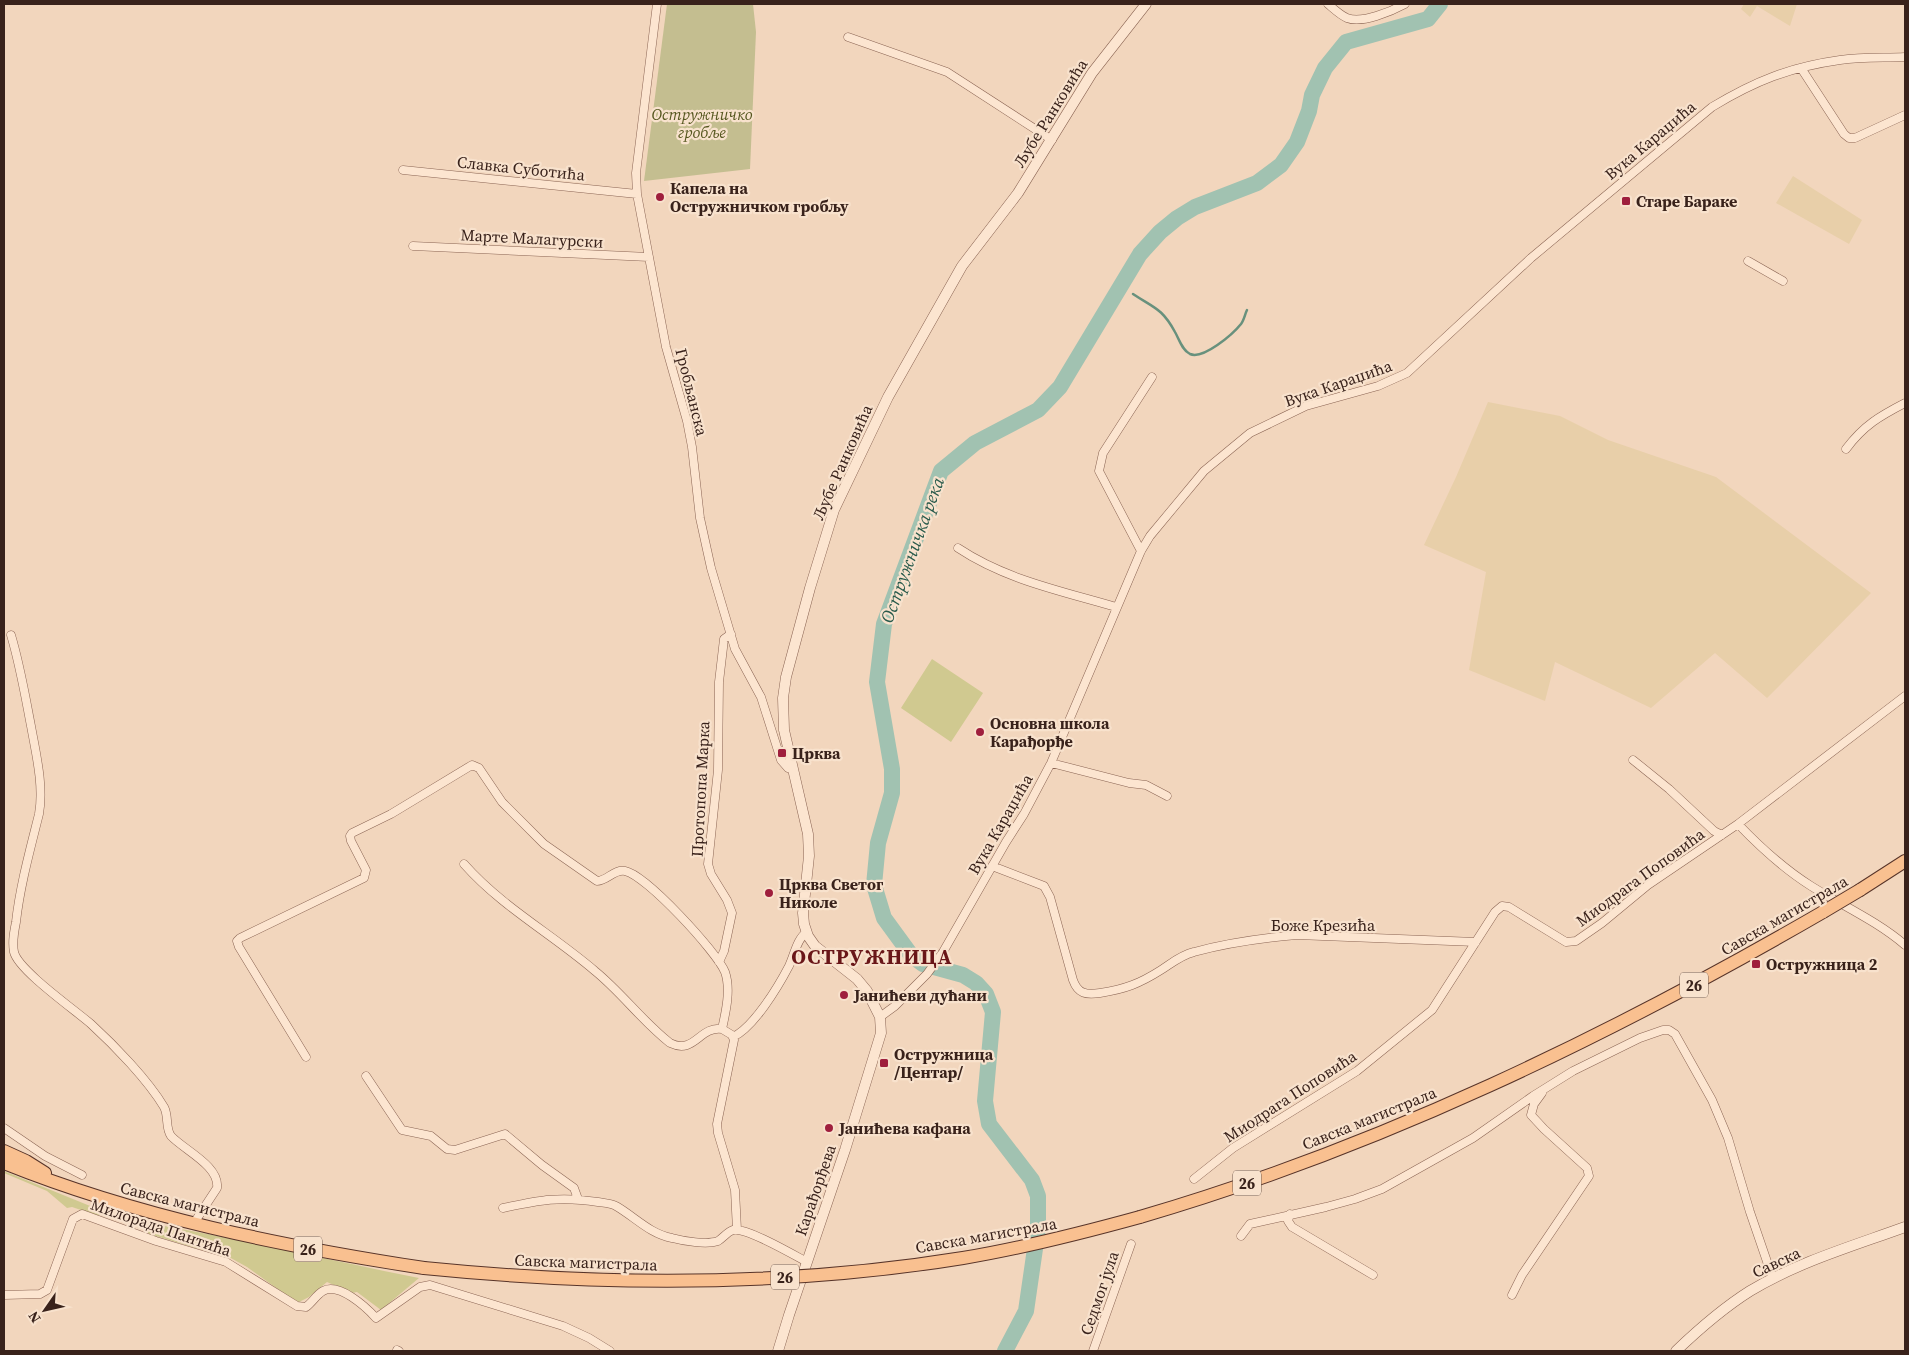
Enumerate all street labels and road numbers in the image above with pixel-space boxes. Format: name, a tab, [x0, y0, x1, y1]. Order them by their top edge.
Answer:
street label: Љубе Ранковића	[1008, 54, 1093, 171]
street label: Вука Караџића	[1600, 95, 1701, 185]
street label: Славка Суботића	[456, 150, 587, 186]
street label: Марте Малагурски	[460, 223, 604, 253]
street label: Гробљанска	[671, 346, 714, 439]
street label: Вука Караџића	[1281, 354, 1396, 412]
street label: Љубе Ранковића	[807, 400, 878, 523]
street label: Протопопа Марка	[685, 720, 715, 857]
street label: Вука Караџића	[962, 769, 1038, 878]
street label: Миодрага Поповића	[1571, 822, 1710, 931]
street label: Савска магистрала	[1717, 869, 1852, 960]
street label: Боже Крезића	[1271, 914, 1376, 936]
road number: 26	[1680, 972, 1708, 998]
street label: Миодрага Поповића	[1219, 1044, 1361, 1147]
street label: Савска магистрала	[1299, 1081, 1440, 1155]
street label: Карађорђева	[789, 1141, 841, 1239]
road number: 26	[1233, 1170, 1261, 1196]
street label: Савска магистрала	[118, 1176, 263, 1232]
street label: Милорада Пантића	[88, 1193, 235, 1262]
street label: Савска магистрала	[914, 1212, 1059, 1258]
road number: 26	[294, 1236, 322, 1262]
street label: Савска	[1748, 1241, 1805, 1283]
street label: Седмог јула	[1074, 1247, 1124, 1338]
street label: Савска магистрала	[514, 1249, 659, 1276]
road number: 26	[771, 1264, 799, 1290]

